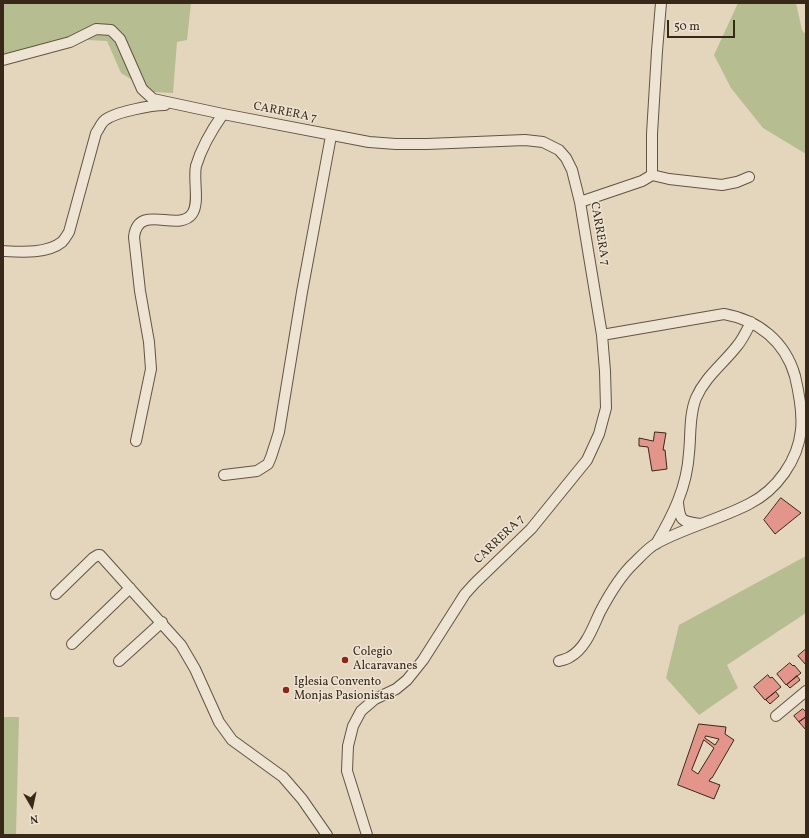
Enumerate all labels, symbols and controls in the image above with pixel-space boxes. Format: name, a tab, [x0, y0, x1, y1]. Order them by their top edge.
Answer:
scale bar	[669, 12, 737, 38]
text: 50 m	[674, 19, 700, 35]
street label: CARRERA 7	[252, 100, 318, 126]
street label: CARRERA 7	[586, 201, 612, 267]
street label: CARRERA 7	[472, 512, 528, 568]
place label: Colegio Alcaravanes	[353, 646, 417, 674]
marker: Colegio Alcaravanes	[340, 655, 350, 665]
place label: Iglesia Convento Monjas Pasionistas	[294, 676, 395, 704]
marker: Iglesia Convento Monjas Pasionistas	[281, 685, 291, 695]
north arrow	[12, 786, 52, 826]
text: N	[29, 810, 39, 826]

